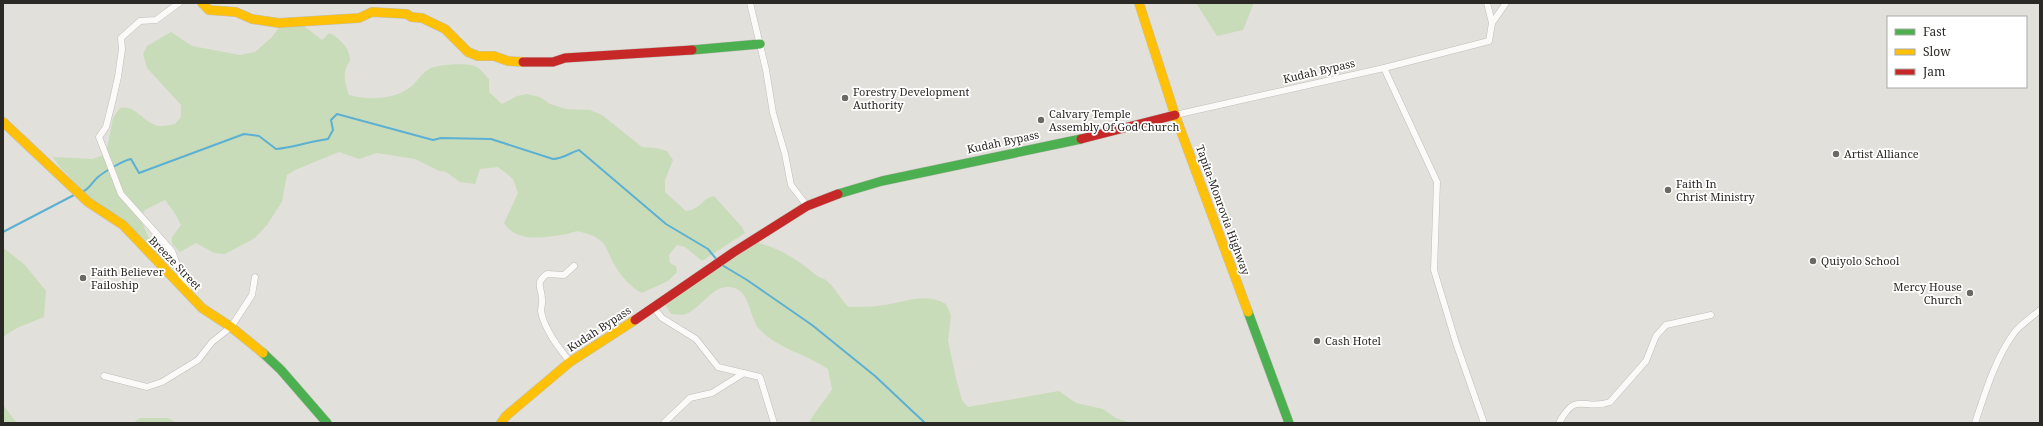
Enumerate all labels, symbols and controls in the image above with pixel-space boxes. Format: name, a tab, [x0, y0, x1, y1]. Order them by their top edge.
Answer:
legend	[1887, 16, 2027, 88]
text: Fast	[1923, 23, 1946, 40]
text: Slow	[1923, 43, 1951, 60]
street label: Kudah Bypass	[1281, 55, 1356, 86]
text: Jam	[1922, 63, 1945, 80]
place label: Forestry Development Authority	[853, 84, 970, 112]
marker: Forestry Development Authority	[840, 93, 850, 103]
place label: Calvary Temple Assembly Of God Church	[1049, 106, 1179, 134]
marker: Calvary Temple Assembly Of God Church	[1036, 115, 1046, 125]
street label: Kudah Bypass	[965, 127, 1040, 156]
street label: Tapita-Monrovia Highway	[1193, 143, 1254, 278]
place label: Artist Alliance	[1844, 146, 1919, 161]
marker: Artist Alliance	[1831, 149, 1841, 159]
place label: Faith In Christ Ministry	[1676, 176, 1756, 204]
marker: Faith In Christ Ministry	[1663, 185, 1673, 195]
street label: Breeze Street	[146, 233, 205, 293]
place label: Quiyolo School	[1821, 253, 1900, 268]
marker: Quiyolo School	[1808, 256, 1818, 266]
place label: Faith Believer Failoship	[91, 264, 165, 292]
marker: Faith Believer Failoship	[78, 273, 88, 283]
place label: Mercy House Church	[1893, 279, 1962, 307]
marker: Mercy House Church	[1965, 288, 1975, 298]
street label: Kudah Bypass	[564, 302, 634, 355]
place label: Cash Hotel	[1325, 333, 1382, 348]
marker: Cash Hotel	[1312, 336, 1322, 346]

